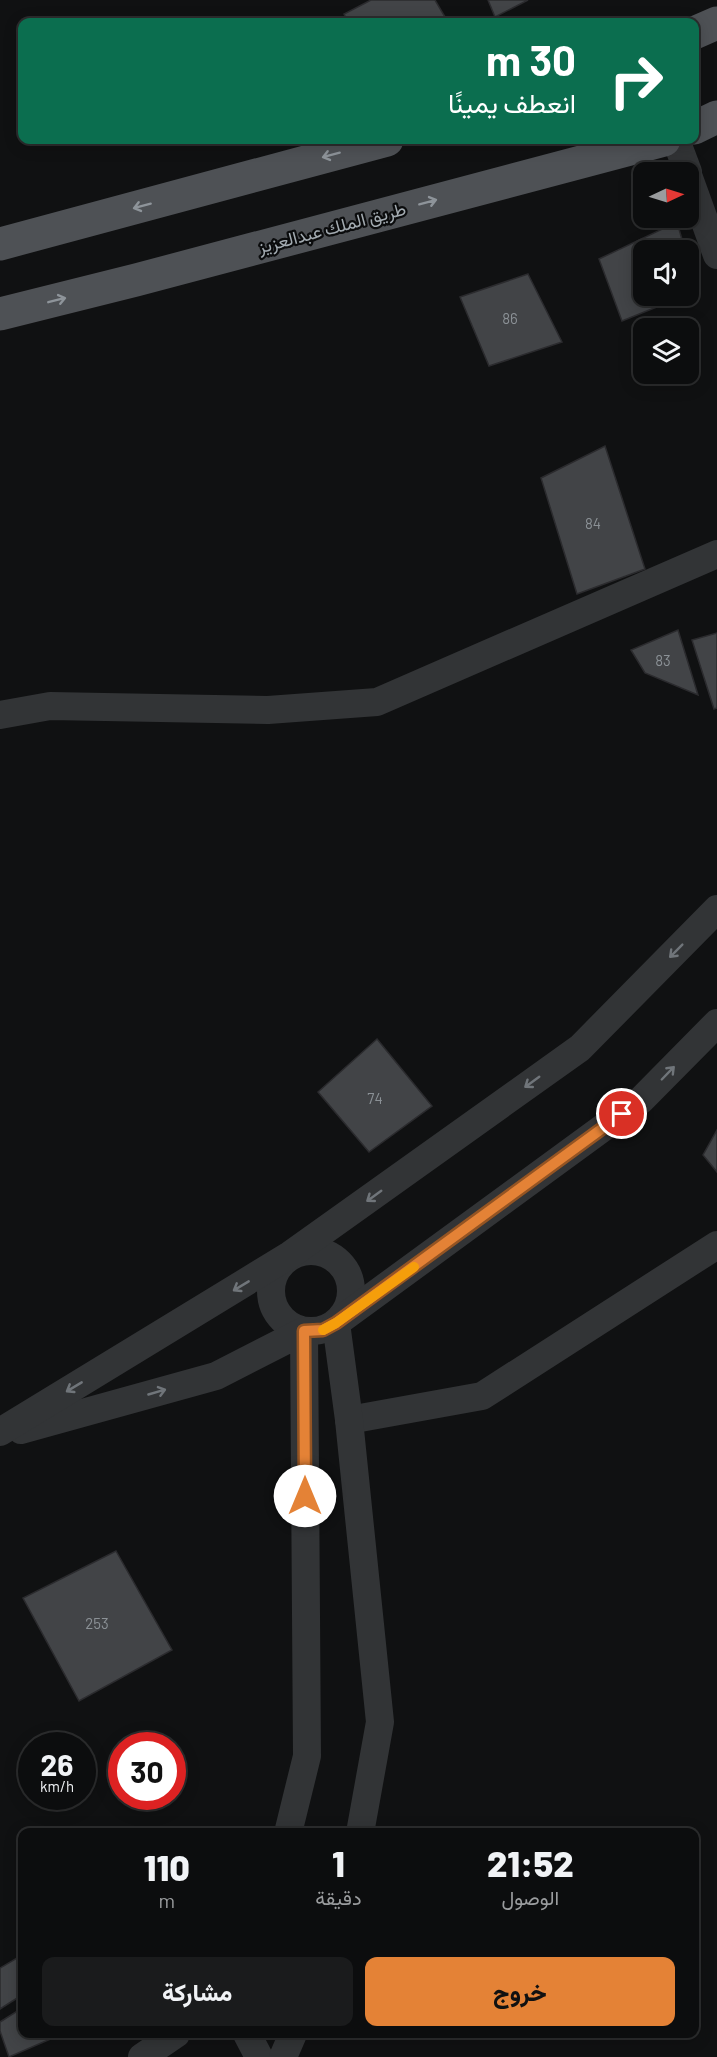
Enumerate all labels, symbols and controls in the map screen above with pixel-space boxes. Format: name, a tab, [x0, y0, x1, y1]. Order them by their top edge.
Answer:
text: 30 m	[486, 34, 576, 84]
icon: right	[597, 42, 675, 120]
text: انعطف يمينًا	[448, 86, 576, 118]
one-way arrow	[322, 150, 341, 161]
north arrow	[633, 162, 699, 228]
map controls	[633, 162, 699, 384]
one-way arrow	[418, 196, 437, 208]
street label: طريق الملك عبدالعزيز	[254, 197, 408, 259]
one-way arrow	[133, 200, 152, 212]
button: sound	[633, 240, 699, 306]
one-way arrow	[47, 293, 66, 305]
house number: 86	[502, 309, 518, 327]
button: layers	[633, 318, 699, 384]
house number: 84	[585, 514, 601, 532]
house number: 83	[655, 651, 671, 669]
one-way arrow	[669, 943, 684, 958]
one-way arrow	[660, 1066, 675, 1081]
one-way arrow	[525, 1076, 541, 1088]
pin	[596, 1088, 647, 1139]
house number: 74	[367, 1089, 383, 1107]
icon: arrive	[605, 1097, 638, 1130]
one-way arrow	[366, 1190, 382, 1202]
one-way arrow	[233, 1280, 250, 1292]
one-way arrow	[66, 1382, 83, 1394]
one-way arrow	[148, 1386, 167, 1397]
position arrow	[273, 1464, 337, 1528]
house number: 253	[85, 1614, 109, 1632]
speed limit sign: 30	[108, 1732, 186, 1810]
text: 26	[41, 1746, 73, 1782]
text: km/h	[40, 1777, 74, 1795]
text: 1	[332, 1841, 345, 1884]
text: 21:52	[487, 1841, 574, 1884]
text: 110	[143, 1845, 190, 1888]
text: دقيقة	[315, 1885, 362, 1909]
text: الوصول	[501, 1885, 559, 1909]
text: m	[158, 1888, 175, 1912]
button: مشاركة	[42, 1957, 353, 2026]
button: خروج	[365, 1957, 675, 2026]

